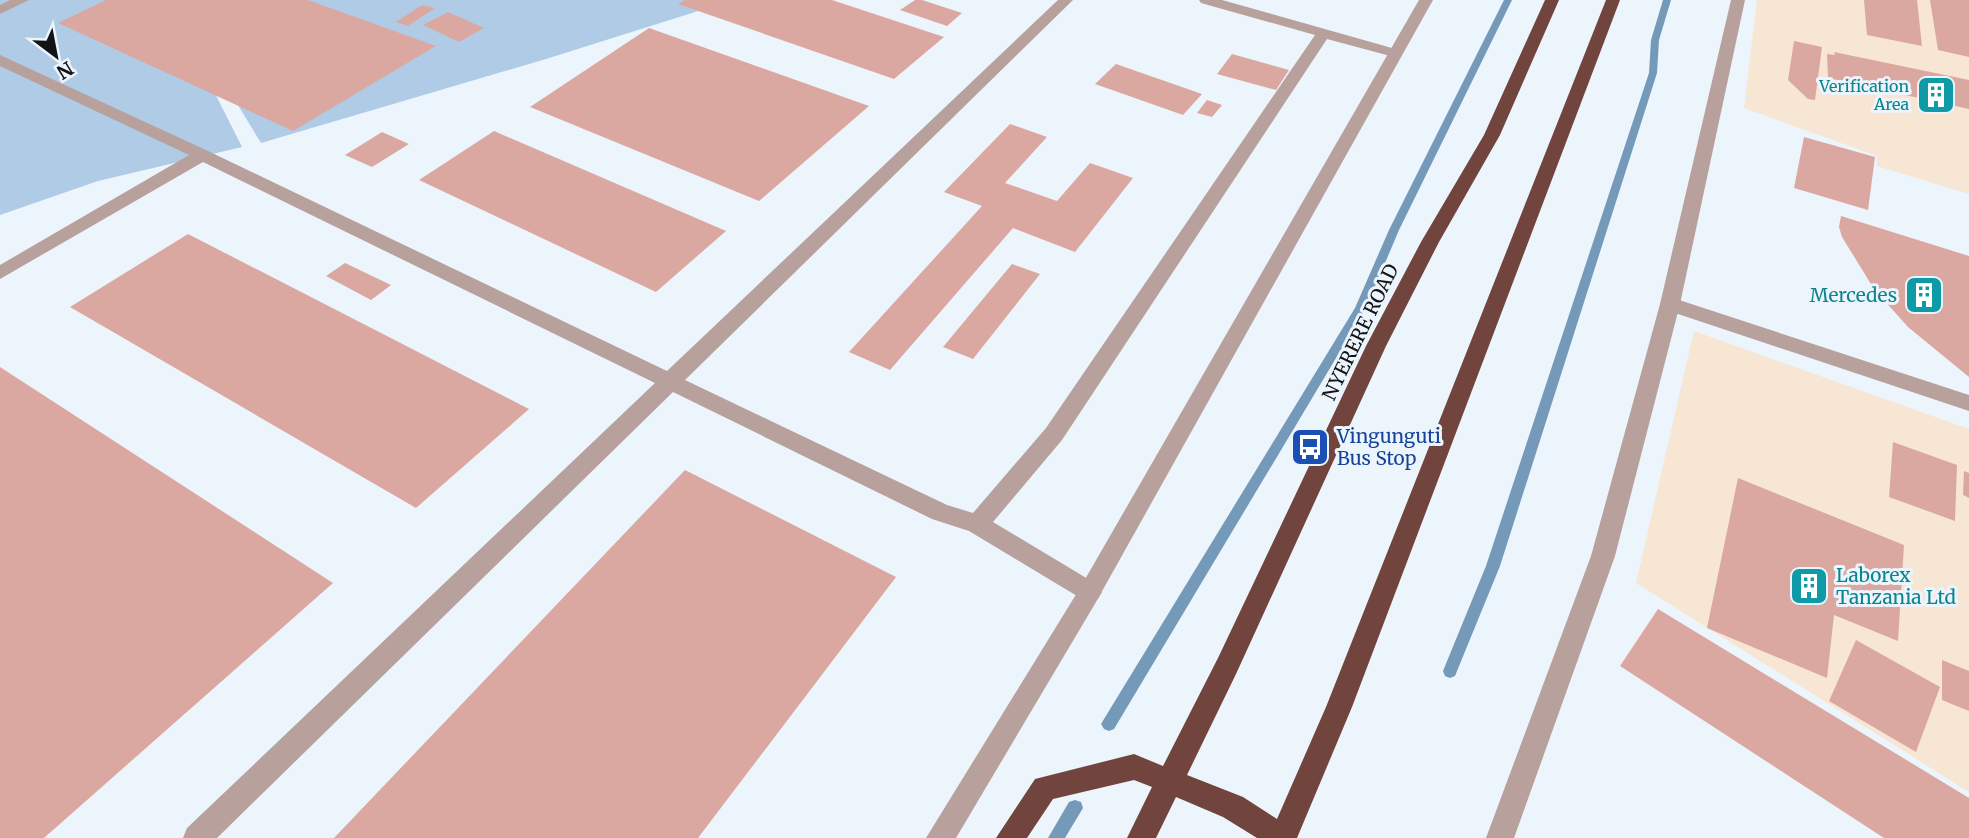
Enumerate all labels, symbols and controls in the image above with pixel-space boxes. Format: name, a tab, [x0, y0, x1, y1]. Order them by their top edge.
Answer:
north arrow	[21, 21, 91, 91]
text: N	[52, 56, 78, 85]
building icon: Verification Area	[1915, 74, 1957, 116]
place label: Verification Area	[1818, 76, 1909, 114]
street label: NYERERE ROAD	[1317, 260, 1403, 404]
building icon: Mercedes	[1903, 274, 1945, 316]
place label: Mercedes	[1810, 283, 1897, 307]
place label: Vingunguti Bus Stop	[1336, 424, 1441, 470]
bus stop icon: Vingunguti Bus Stop	[1289, 426, 1331, 468]
place label: Laborex Tanzania Ltd	[1836, 563, 1956, 609]
building icon: Laborex Tanzania Ltd	[1788, 565, 1830, 607]

